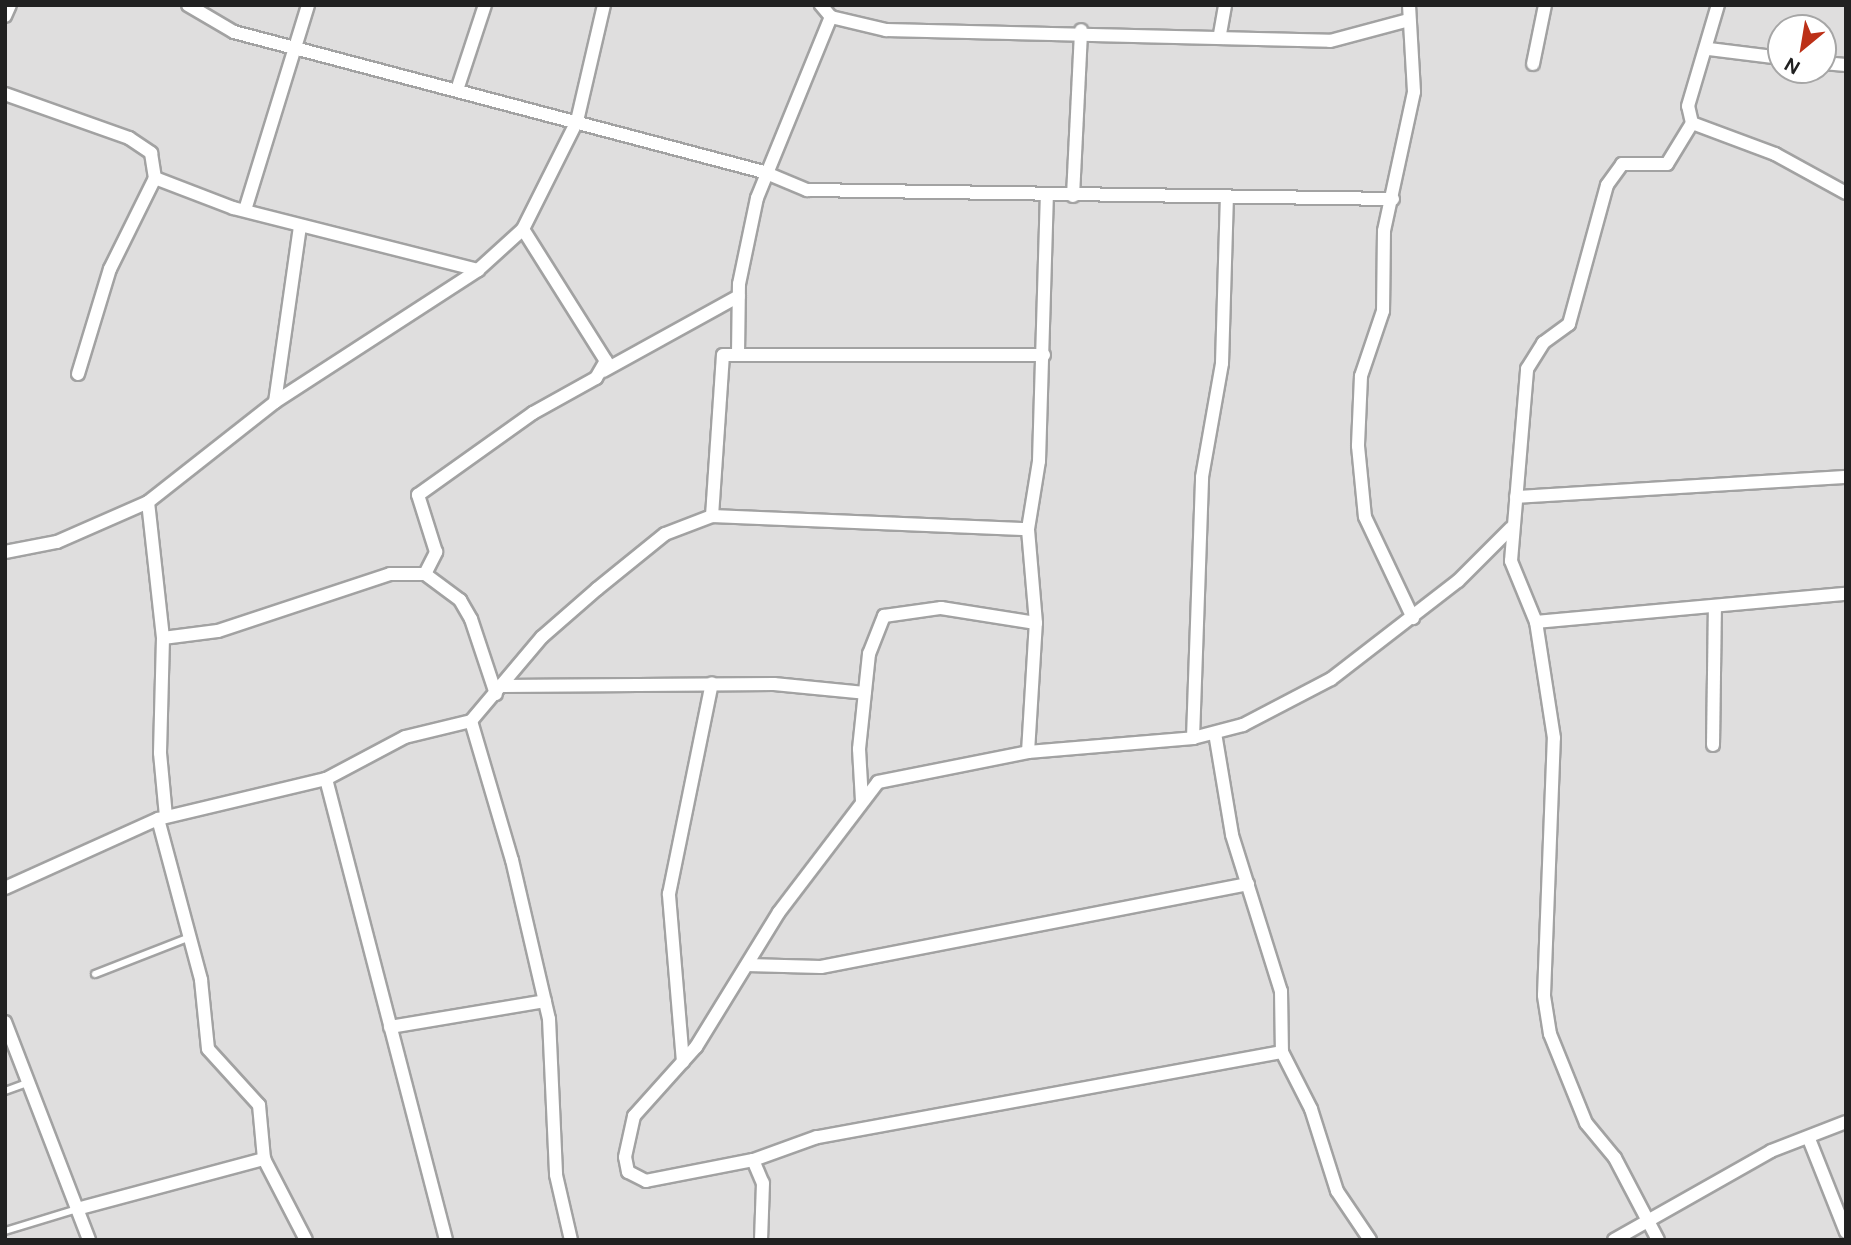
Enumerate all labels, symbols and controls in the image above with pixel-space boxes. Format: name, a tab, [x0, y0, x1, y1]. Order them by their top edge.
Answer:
north arrow	[1767, 14, 1837, 84]
text: N	[1780, 52, 1805, 80]

